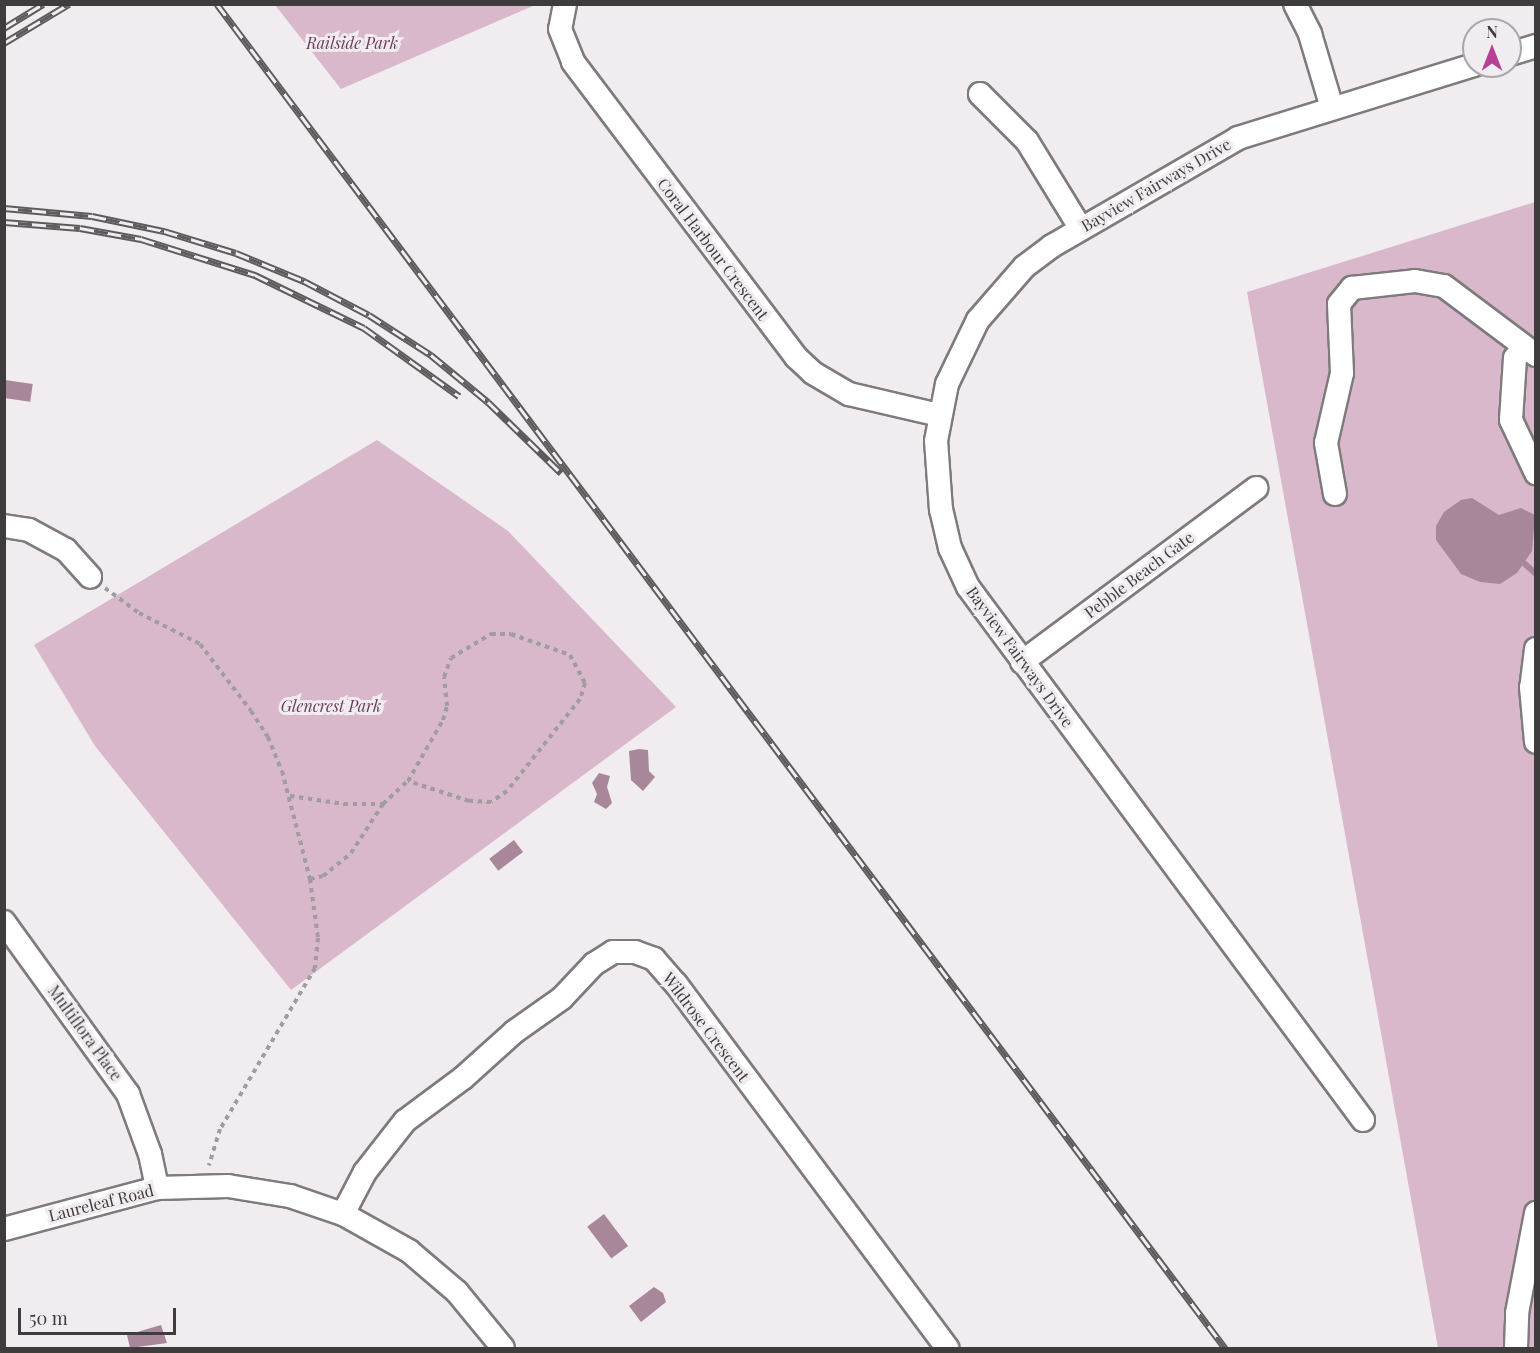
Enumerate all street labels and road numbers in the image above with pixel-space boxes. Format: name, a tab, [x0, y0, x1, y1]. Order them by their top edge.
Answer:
street label: Bayview Fairways Drive	[1078, 134, 1234, 236]
street label: Coral Harbour Crescent	[653, 174, 773, 324]
street label: Pebble Beach Gate	[1081, 528, 1197, 622]
street label: Bayview Fairways Drive	[962, 583, 1078, 731]
street label: Wildrose Crescent	[659, 969, 753, 1085]
street label: Multiflora Place	[44, 982, 126, 1084]
street label: Laureleaf Road	[46, 1181, 156, 1225]

